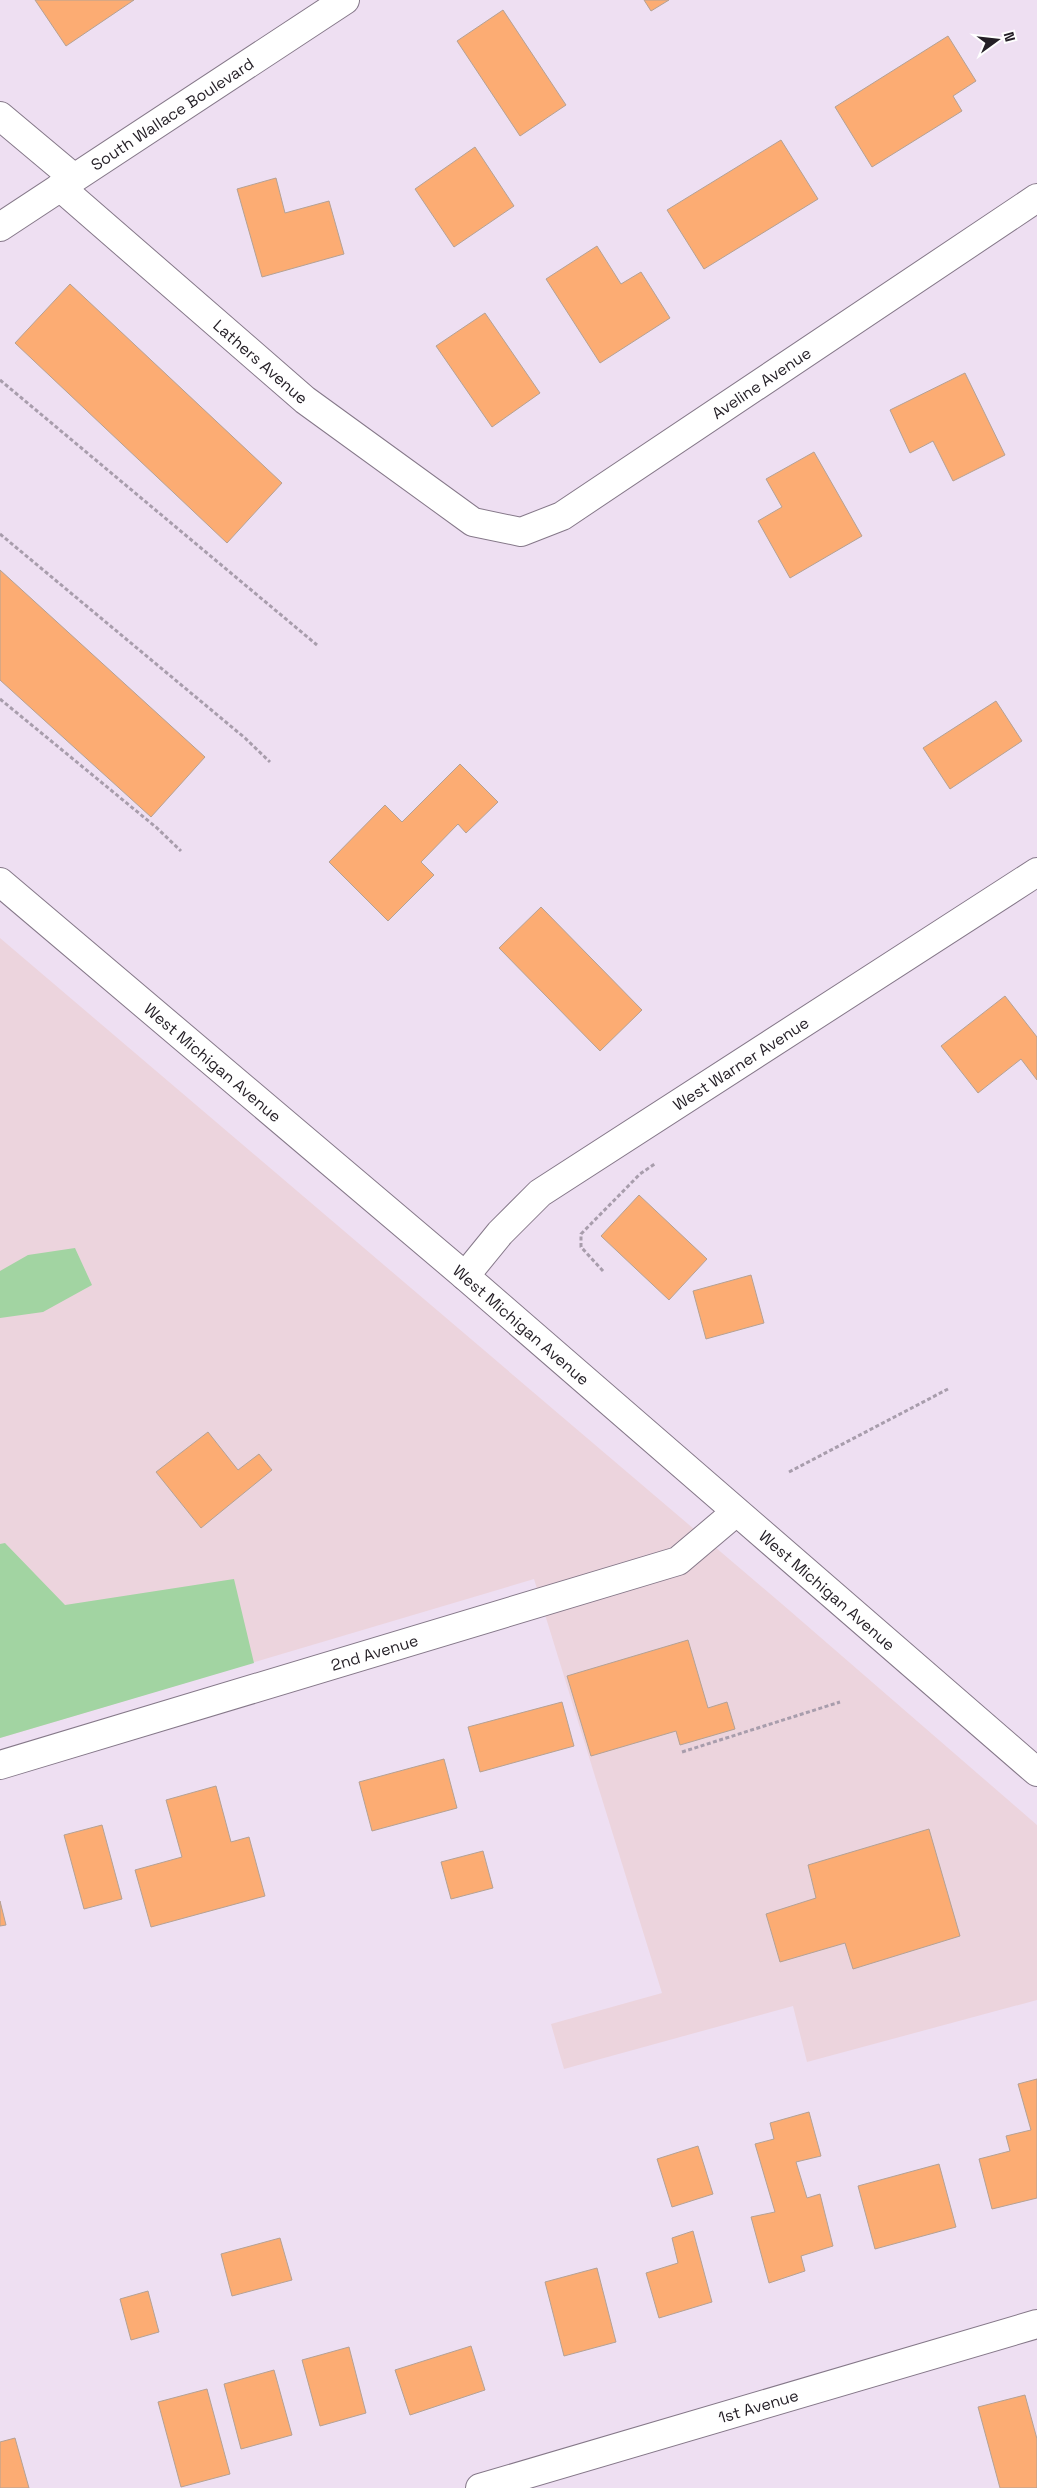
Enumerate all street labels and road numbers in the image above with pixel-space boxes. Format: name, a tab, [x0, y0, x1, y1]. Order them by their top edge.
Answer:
street label: South Wallace Boulevard	[87, 53, 258, 175]
street label: Lathers Avenue	[209, 315, 312, 409]
street label: Aveline Avenue	[708, 342, 815, 424]
street label: West Michigan Avenue	[139, 999, 286, 1127]
street label: West Warner Avenue	[669, 1012, 813, 1115]
street label: West Michigan Avenue	[448, 1260, 594, 1390]
street label: West Michigan Avenue	[754, 1526, 900, 1655]
street label: 2nd Avenue	[328, 1630, 421, 1676]
street label: 1st Avenue	[716, 2385, 801, 2428]

